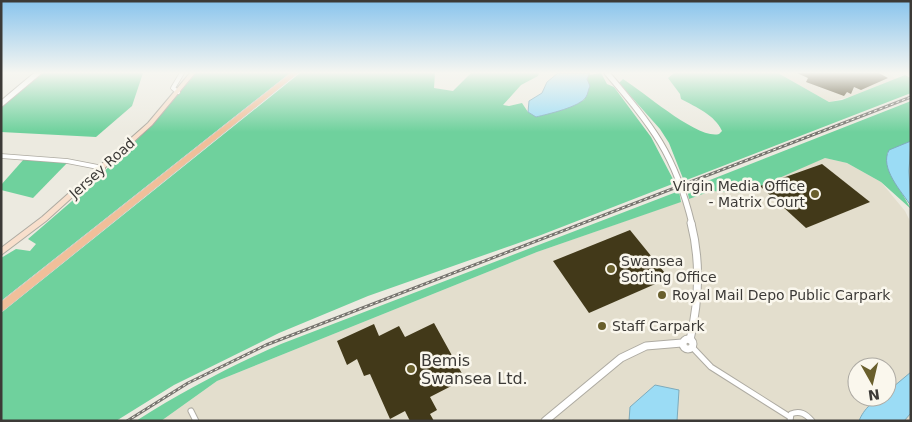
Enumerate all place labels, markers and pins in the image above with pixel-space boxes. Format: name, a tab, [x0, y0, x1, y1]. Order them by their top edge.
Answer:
place label: Virgin Media Office - Matrix Court	[673, 178, 806, 210]
marker: Virgin Media Office - Matrix Court	[809, 188, 821, 200]
place label: Swansea Sorting Office	[621, 253, 717, 285]
marker: Swansea Sorting Office	[605, 263, 617, 275]
place label: Royal Mail Depo Public Carpark	[672, 287, 891, 303]
marker: Royal Mail Depo Public Carpark	[656, 289, 668, 301]
place label: Staff Carpark	[612, 318, 705, 334]
marker: Staff Carpark	[596, 320, 608, 332]
place label: Bemis Swansea Ltd.	[421, 351, 528, 388]
marker: Bemis Swansea Ltd.	[405, 363, 417, 375]

